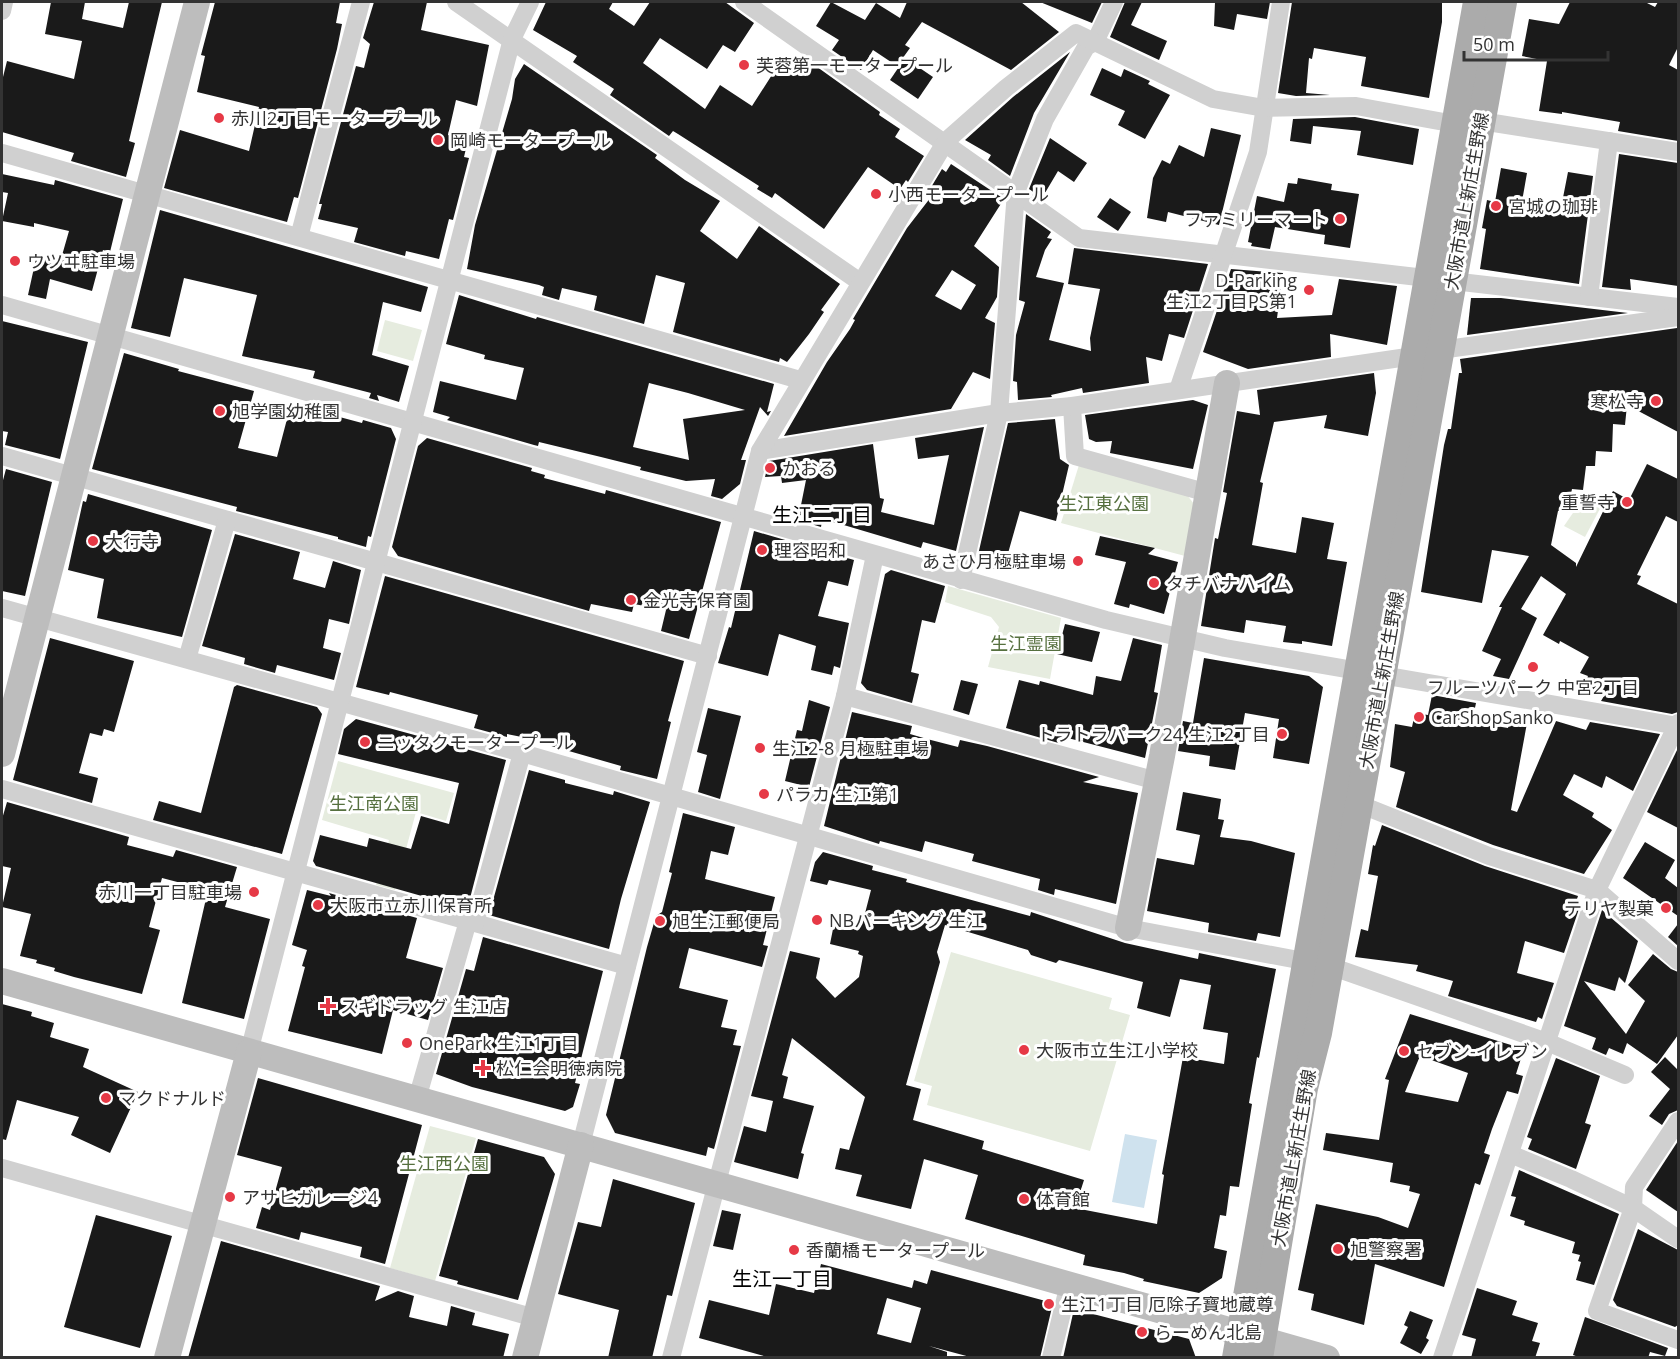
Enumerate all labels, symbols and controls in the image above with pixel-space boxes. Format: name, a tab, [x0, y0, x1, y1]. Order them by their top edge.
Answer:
scale bar	[1464, 24, 1608, 62]
text: 50 m	[1473, 32, 1515, 56]
place label: 芙蓉第一モータープール	[756, 53, 953, 77]
marker: 芙蓉第一モータープール	[737, 58, 751, 72]
place label: 赤川2丁目モータープール	[231, 106, 438, 130]
street label: 大阪市道上新庄生野線	[1439, 110, 1493, 292]
marker: 赤川2丁目モータープール	[212, 111, 226, 125]
place label: 岡崎モータープール	[450, 128, 611, 152]
marker: 岡崎モータープール	[431, 133, 445, 147]
place label: 小西モータープール	[888, 182, 1049, 206]
marker: 小西モータープール	[869, 187, 883, 201]
place label: 宮城の珈琲	[1508, 194, 1598, 218]
marker: 宮城の珈琲	[1489, 199, 1503, 213]
place label: ファミリーマート	[1184, 207, 1328, 231]
marker: ファミリーマート	[1333, 212, 1347, 226]
place label: ウツヰ駐車場	[27, 249, 135, 273]
marker: ウツヰ駐車場	[8, 254, 22, 268]
place label: D-Parking 生江2丁目PS第1	[1166, 268, 1297, 313]
marker: D-Parking 生江2丁目PS第1	[1302, 283, 1316, 297]
place label: 寒松寺	[1590, 389, 1644, 413]
marker: 寒松寺	[1649, 394, 1663, 408]
place label: 旭学園幼稚園	[232, 399, 340, 423]
marker: 旭学園幼稚園	[213, 404, 227, 418]
place label: かおる	[782, 456, 836, 480]
marker: かおる	[763, 461, 777, 475]
place label: 重誓寺	[1561, 490, 1615, 514]
park label: 生江東公園	[1059, 491, 1149, 515]
marker: 重誓寺	[1620, 495, 1634, 509]
district label: 生江二丁目	[772, 501, 872, 528]
place label: 大行寺	[105, 529, 159, 553]
marker: 大行寺	[86, 534, 100, 548]
place label: 理容昭和	[774, 538, 846, 562]
marker: 理容昭和	[755, 543, 769, 557]
place label: あさひ月極駐車場	[922, 549, 1066, 573]
marker: あさひ月極駐車場	[1071, 554, 1085, 568]
place label: タチバナハイム	[1166, 571, 1291, 595]
marker: タチバナハイム	[1147, 576, 1161, 590]
place label: 金光寺保育園	[643, 588, 751, 612]
street label: 大阪市道上新庄生野線	[1354, 589, 1408, 771]
marker: 金光寺保育園	[624, 593, 638, 607]
park label: 生江霊園	[990, 631, 1062, 655]
marker: フルーツパーク 中宮2丁目	[1526, 660, 1540, 674]
place label: フルーツパーク 中宮2丁目	[1427, 675, 1639, 699]
place label: CarShopSanko	[1431, 705, 1554, 729]
marker: CarShopSanko	[1412, 710, 1426, 724]
place label: トラトラパーク24 生江2丁目	[1037, 722, 1270, 746]
marker: トラトラパーク24 生江2丁目	[1275, 727, 1289, 741]
place label: ニッタクモータープール	[377, 730, 574, 754]
marker: ニッタクモータープール	[358, 735, 372, 749]
place label: 生江2-8 月極駐車場	[772, 736, 929, 760]
marker: 生江2-8 月極駐車場	[753, 741, 767, 755]
place label: パラカ 生江第1	[776, 782, 899, 806]
marker: パラカ 生江第1	[757, 787, 771, 801]
park label: 生江南公園	[329, 791, 419, 815]
place label: 赤川一丁目駐車場	[98, 880, 242, 904]
marker: 赤川一丁目駐車場	[247, 885, 261, 899]
place label: 大阪市立赤川保育所	[330, 893, 492, 917]
place label: テリヤ製菓	[1564, 896, 1654, 920]
marker: 大阪市立赤川保育所	[311, 898, 325, 912]
marker: テリヤ製菓	[1659, 901, 1673, 915]
place label: NBパーキング 生江	[829, 908, 984, 932]
place label: 旭生江郵便局	[672, 909, 780, 933]
marker: NBパーキング 生江	[810, 913, 824, 927]
marker: 旭生江郵便局	[653, 914, 667, 928]
place label: スギドラッグ 生江店	[340, 994, 507, 1018]
marker: スギドラッグ 生江店	[321, 999, 335, 1013]
place label: OnePark 生江1丁目	[419, 1031, 579, 1055]
marker: OnePark 生江1丁目	[400, 1036, 414, 1050]
place label: 大阪市立生江小学校	[1036, 1038, 1198, 1062]
place label: セブン-イレブン	[1416, 1039, 1548, 1063]
marker: 大阪市立生江小学校	[1017, 1043, 1031, 1057]
marker: セブン-イレブン	[1397, 1044, 1411, 1058]
place label: 松仁会明徳病院	[496, 1056, 622, 1080]
marker: 松仁会明徳病院	[474, 1059, 492, 1077]
street label: 大阪市道上新庄生野線	[1266, 1067, 1320, 1249]
place label: マクドナルド	[118, 1086, 226, 1110]
marker: マクドナルド	[99, 1091, 113, 1105]
park label: 生江西公園	[399, 1151, 489, 1175]
place label: アサヒガレージ4	[242, 1185, 378, 1209]
place label: 体育館	[1036, 1187, 1090, 1211]
marker: アサヒガレージ4	[223, 1190, 237, 1204]
marker: 体育館	[1017, 1192, 1031, 1206]
place label: 旭警察署	[1350, 1237, 1422, 1261]
place label: 香蘭橋モータープール	[806, 1238, 985, 1262]
marker: 旭警察署	[1331, 1242, 1345, 1256]
marker: 香蘭橋モータープール	[787, 1243, 801, 1257]
district label: 生江一丁目	[732, 1265, 832, 1292]
place label: 生江1丁目 厄除子寶地蔵尊	[1061, 1292, 1274, 1316]
marker: 生江1丁目 厄除子寶地蔵尊	[1042, 1297, 1056, 1311]
place label: らーめん北島	[1154, 1320, 1262, 1344]
marker: らーめん北島	[1135, 1325, 1149, 1339]

